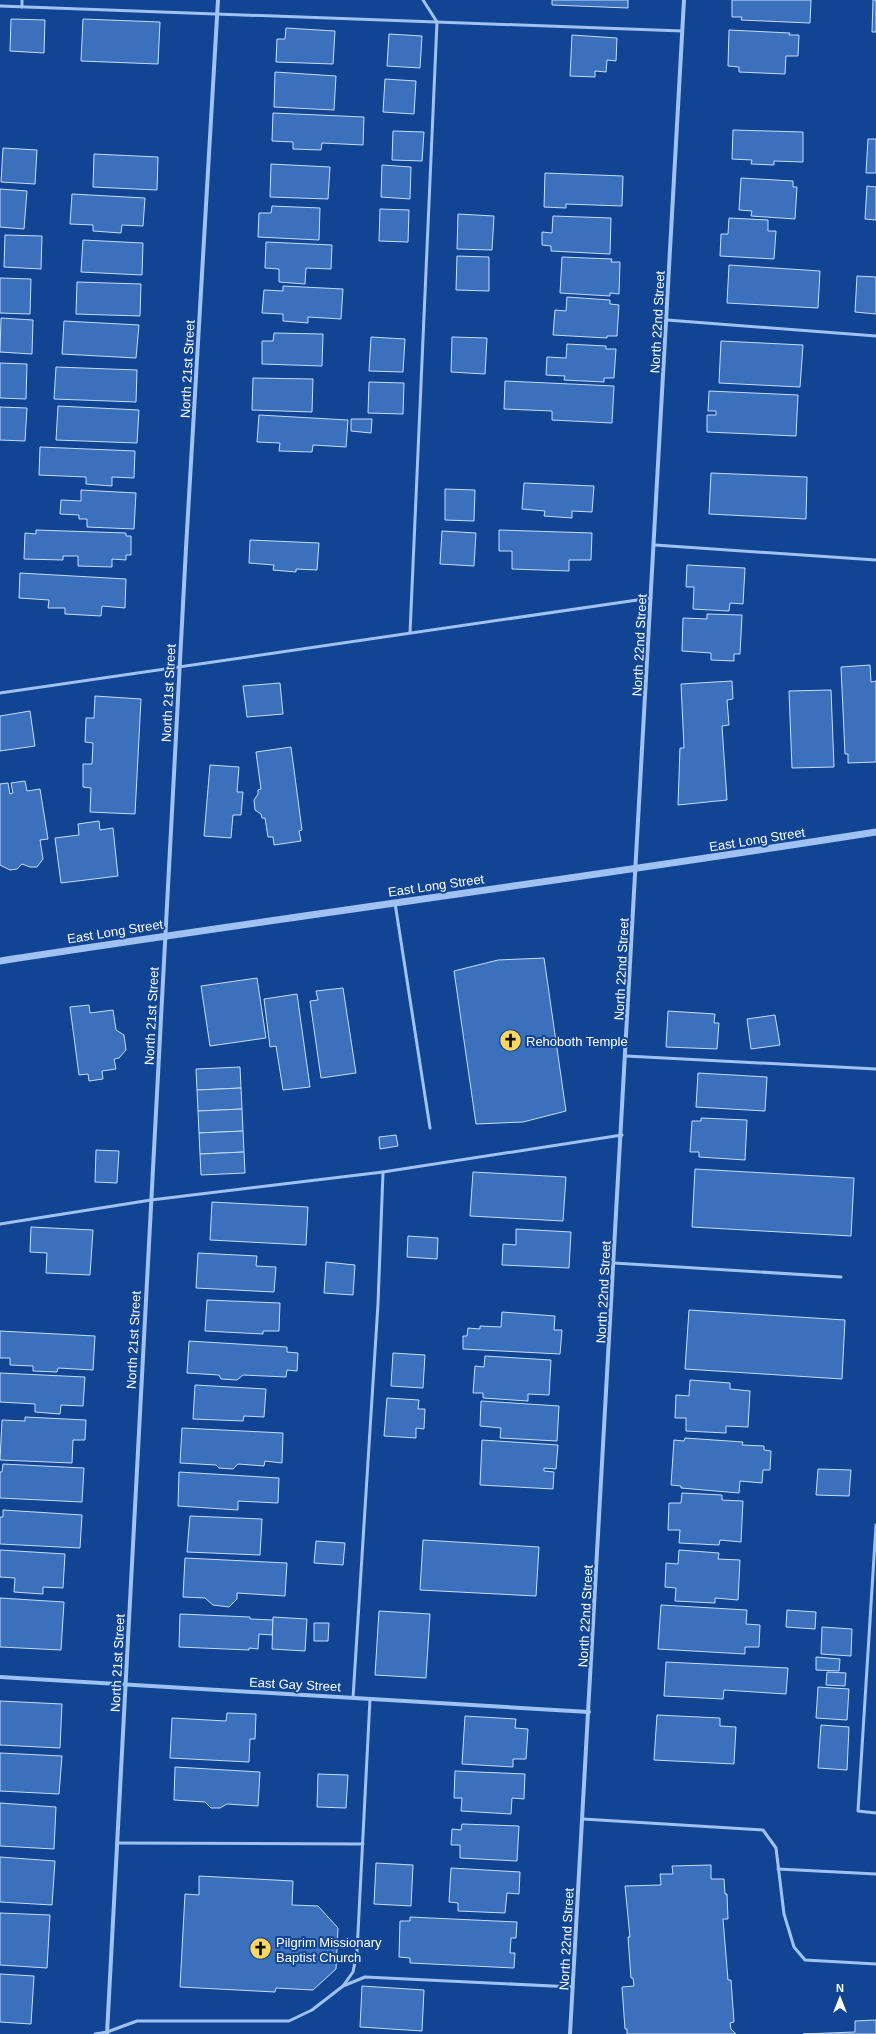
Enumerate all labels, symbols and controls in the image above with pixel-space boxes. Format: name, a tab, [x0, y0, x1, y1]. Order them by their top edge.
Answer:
street label: North 22nd Street	[647, 270, 668, 374]
street label: North 21st Street	[177, 319, 198, 418]
street label: North 22nd Street	[629, 593, 650, 697]
street label: North 21st Street	[158, 643, 179, 742]
street label: East Long Street	[708, 824, 806, 854]
street label: East Long Street	[387, 871, 485, 900]
street label: East Long Street	[66, 916, 164, 946]
street label: North 22nd Street	[611, 917, 632, 1021]
street label: North 21st Street	[141, 966, 162, 1065]
church icon: Rehoboth Temple	[497, 1028, 523, 1054]
place label: Rehoboth Temple	[526, 1034, 628, 1049]
street label: North 22nd Street	[593, 1240, 614, 1344]
street label: North 21st Street	[123, 1290, 144, 1389]
street label: North 22nd Street	[575, 1564, 596, 1668]
street label: North 21st Street	[107, 1613, 128, 1712]
street label: East Gay Street	[249, 1675, 342, 1694]
street label: North 22nd Street	[556, 1887, 577, 1991]
place label: Pilgrim Missionary Baptist Church	[276, 1935, 382, 1965]
church icon: Pilgrim Missionary Baptist Church	[247, 1936, 273, 1962]
north arrow	[820, 1978, 860, 2018]
text: N	[836, 1982, 844, 1994]

